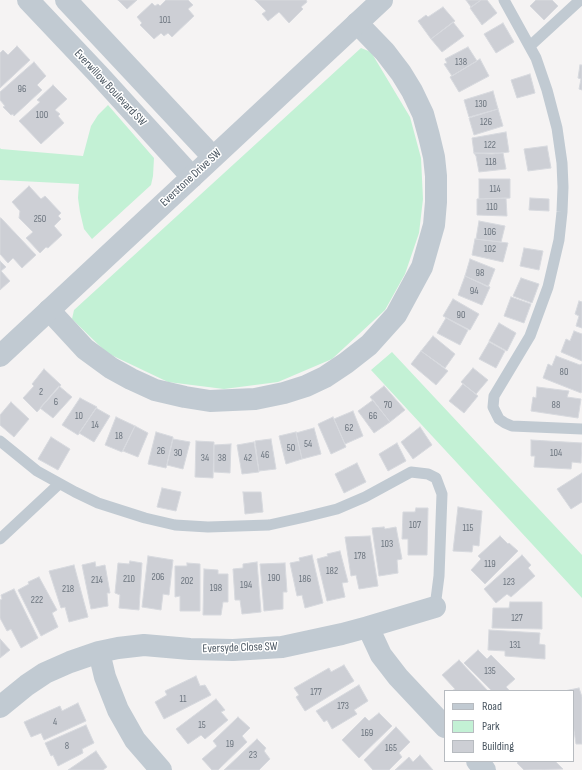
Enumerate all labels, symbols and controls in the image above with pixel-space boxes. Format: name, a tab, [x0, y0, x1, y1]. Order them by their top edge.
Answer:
house number: 101	[159, 14, 171, 26]
street label: Everwillow Boulevard SW	[71, 47, 149, 129]
house number: 138	[455, 56, 467, 68]
house number: 96	[18, 83, 26, 95]
house number: 130	[475, 98, 487, 110]
house number: 100	[36, 109, 48, 121]
house number: 126	[480, 116, 492, 128]
house number: 122	[484, 139, 496, 151]
street label: Everstone Drive SW	[158, 146, 224, 210]
house number: 118	[485, 156, 497, 168]
house number: 114	[489, 183, 501, 195]
house number: 110	[486, 201, 498, 213]
house number: 250	[34, 213, 46, 225]
house number: 106	[484, 226, 496, 238]
house number: 102	[484, 243, 496, 255]
house number: 98	[476, 267, 484, 279]
house number: 94	[470, 285, 478, 297]
house number: 90	[457, 309, 465, 321]
house number: 80	[560, 366, 568, 378]
house number: 2	[39, 386, 43, 398]
house number: 6	[54, 396, 58, 408]
house number: 70	[384, 399, 392, 411]
house number: 88	[552, 399, 560, 411]
house number: 10	[75, 410, 83, 422]
house number: 66	[369, 410, 377, 422]
house number: 14	[91, 419, 99, 431]
house number: 62	[345, 422, 353, 434]
house number: 18	[115, 430, 123, 442]
house number: 54	[304, 438, 312, 450]
house number: 50	[287, 442, 295, 454]
house number: 26	[157, 445, 165, 457]
house number: 30	[174, 447, 182, 459]
house number: 104	[550, 447, 562, 459]
house number: 46	[261, 449, 269, 461]
house number: 34	[201, 452, 209, 464]
house number: 38	[218, 452, 226, 464]
house number: 42	[244, 452, 252, 464]
house number: 107	[409, 519, 421, 531]
house number: 115	[462, 522, 474, 534]
house number: 103	[381, 538, 393, 550]
house number: 178	[354, 550, 366, 562]
house number: 119	[484, 558, 496, 570]
house number: 182	[326, 565, 338, 577]
house number: 206	[152, 571, 164, 583]
house number: 190	[268, 572, 280, 584]
house number: 210	[123, 573, 135, 585]
house number: 186	[299, 573, 311, 585]
house number: 214	[91, 574, 103, 586]
house number: 202	[181, 575, 193, 587]
house number: 123	[503, 576, 515, 588]
house number: 194	[240, 579, 252, 591]
house number: 198	[210, 582, 222, 594]
house number: 218	[62, 583, 74, 595]
house number: 222	[31, 594, 43, 606]
house number: 127	[511, 612, 523, 624]
street label: Eversyde Close SW	[202, 639, 278, 657]
house number: 131	[509, 639, 521, 651]
house number: 135	[484, 665, 496, 677]
house number: 177	[310, 686, 322, 698]
legend	[444, 690, 574, 762]
house number: 11	[180, 693, 186, 705]
text: Road	[482, 699, 502, 714]
house number: 173	[337, 700, 349, 712]
house number: 4	[53, 716, 57, 728]
house number: 15	[198, 719, 206, 731]
text: Park	[482, 719, 500, 734]
house number: 169	[361, 727, 373, 739]
house number: 19	[226, 738, 234, 750]
text: Building	[482, 739, 514, 754]
house number: 8	[65, 740, 69, 752]
house number: 165	[385, 742, 397, 754]
house number: 23	[249, 749, 257, 761]

